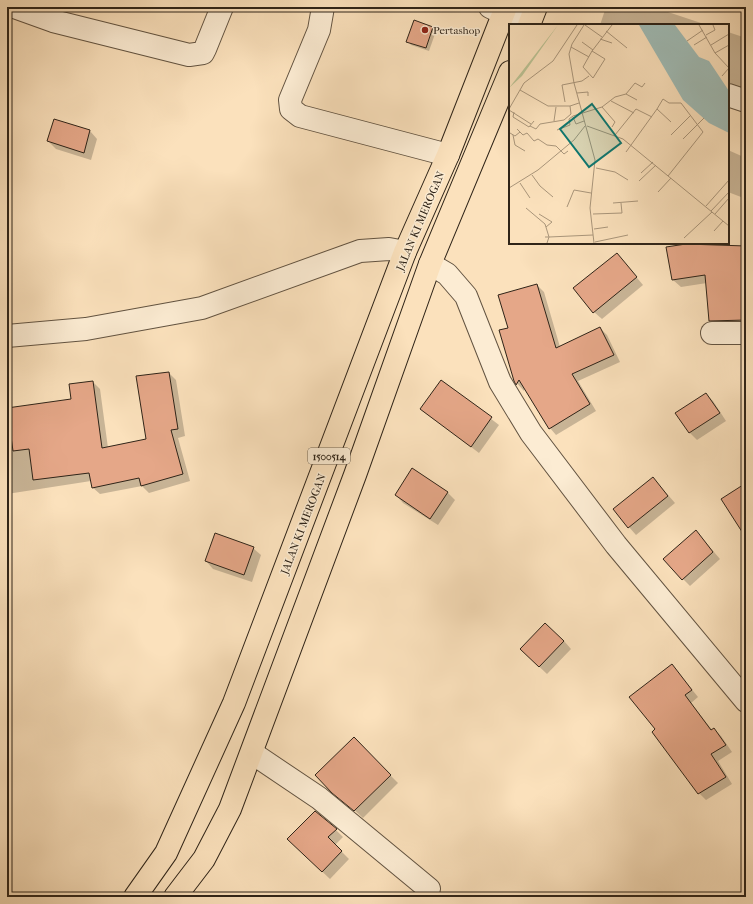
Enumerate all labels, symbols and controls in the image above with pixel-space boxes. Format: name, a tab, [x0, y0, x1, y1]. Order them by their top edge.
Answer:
place label: Pertashop	[433, 24, 480, 37]
inset map	[509, 24, 729, 244]
marker: Pertashop	[420, 25, 430, 35]
street label: JALAN KI MEROGAN	[393, 169, 448, 274]
road number: 1500514	[308, 448, 350, 464]
street label: JALAN KI MEROGAN	[278, 471, 329, 577]

